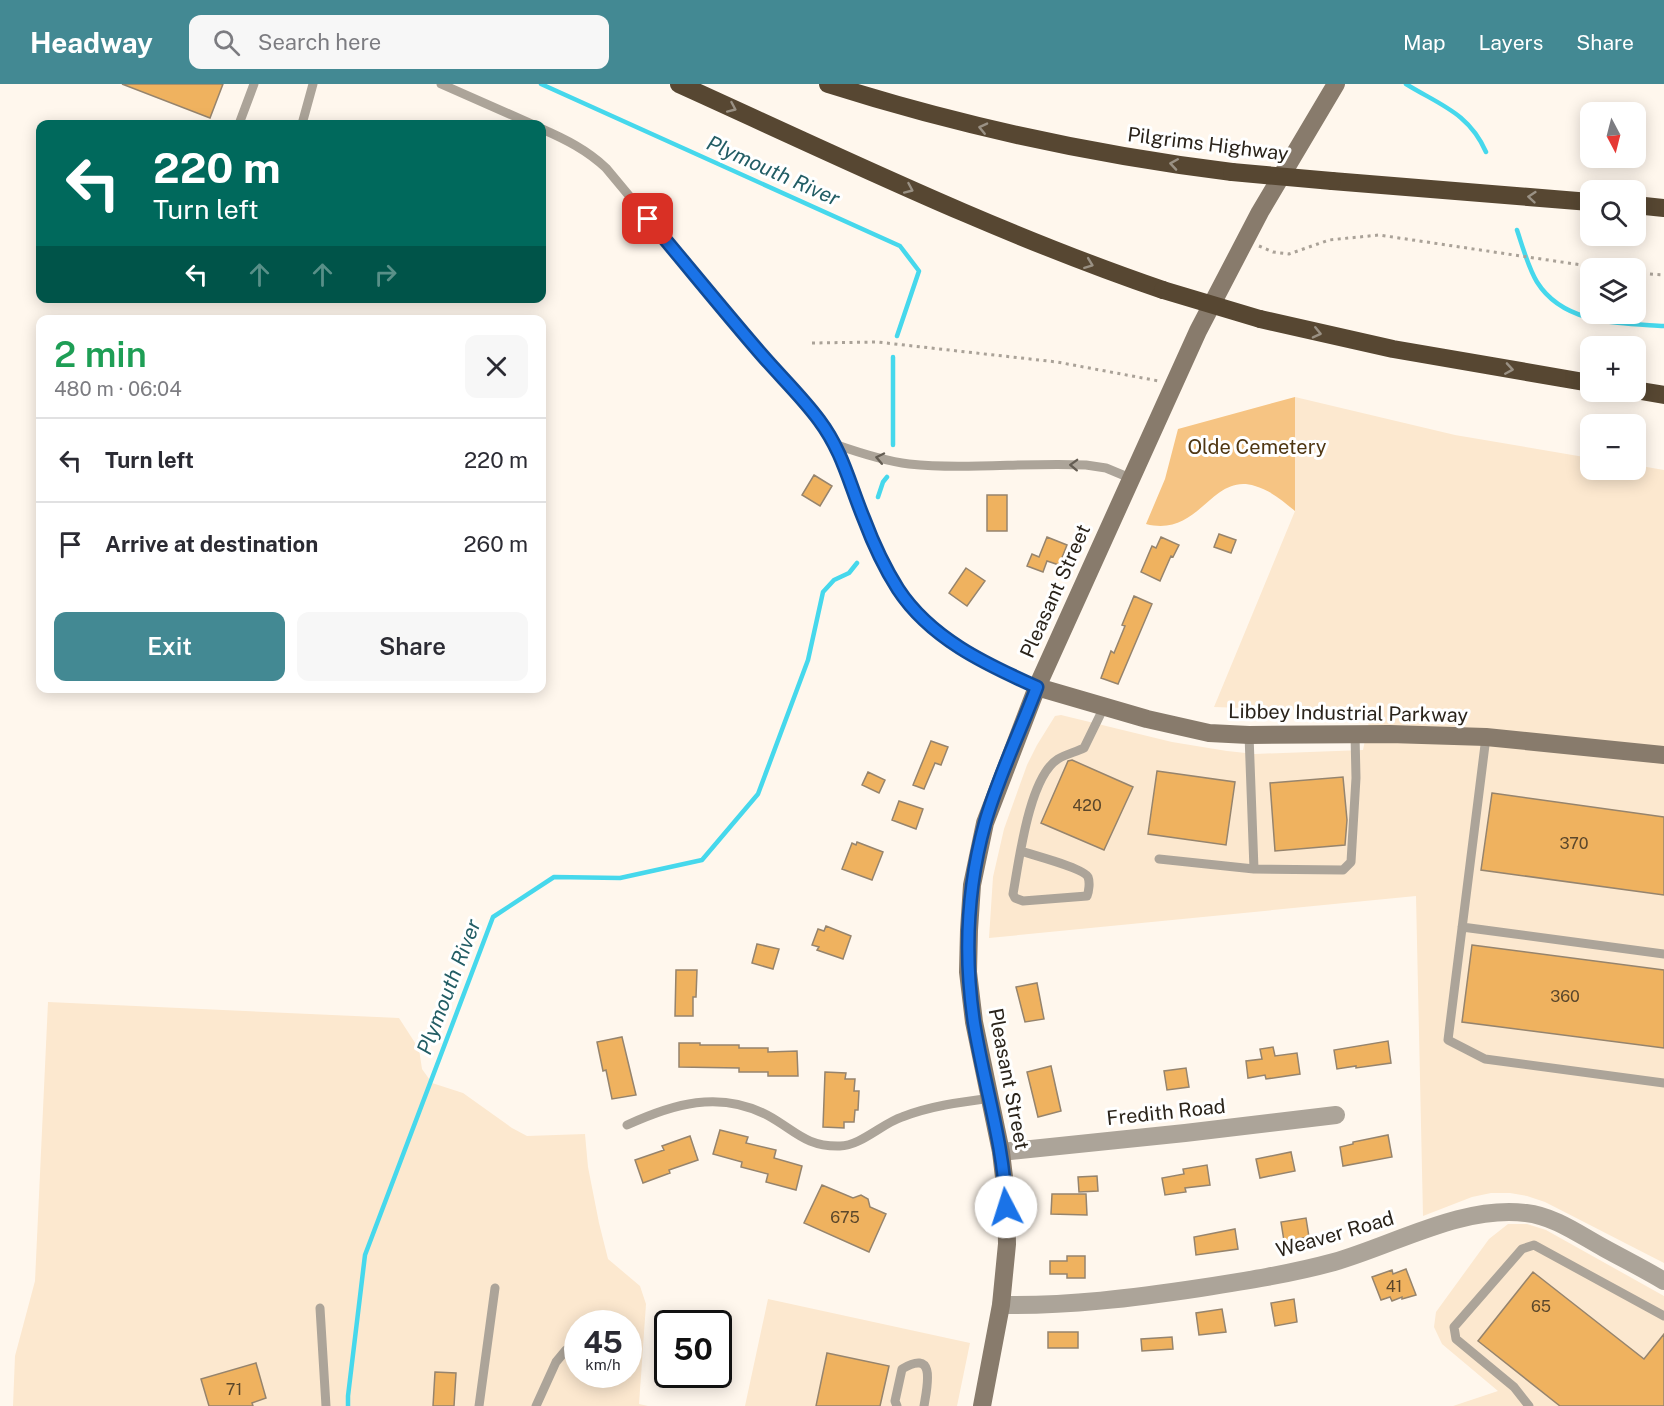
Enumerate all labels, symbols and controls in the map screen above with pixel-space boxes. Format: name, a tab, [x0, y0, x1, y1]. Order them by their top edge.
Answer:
search box	[189, 15, 609, 69]
text: Headway	[30, 26, 153, 59]
icon: search	[210, 26, 243, 59]
text: Search here	[258, 29, 381, 55]
text: Map	[1403, 30, 1446, 55]
text: Layers	[1479, 30, 1543, 55]
text: Share	[1576, 30, 1634, 55]
one-way arrow	[725, 101, 736, 113]
north arrow	[1580, 102, 1646, 168]
map controls	[1580, 102, 1646, 480]
one-way arrow	[978, 122, 988, 135]
street label: Pilgrims Highway	[1126, 122, 1290, 166]
water label: Plymouth River	[703, 130, 845, 211]
text: 220 m	[153, 143, 281, 192]
icon: left	[54, 144, 132, 222]
one-way arrow	[1170, 158, 1180, 171]
button: search	[1580, 180, 1646, 246]
one-way arrow	[903, 181, 914, 193]
one-way arrow	[1527, 191, 1536, 204]
text: Turn left	[153, 193, 259, 225]
pin	[622, 193, 673, 244]
icon: arrive	[631, 202, 664, 235]
one-way arrow	[1083, 257, 1094, 269]
icon: left	[180, 258, 213, 291]
icon: ahead	[243, 258, 276, 291]
icon: ahead	[306, 258, 339, 291]
icon: right	[369, 258, 402, 291]
button: layers	[1580, 258, 1646, 324]
one-way arrow	[1312, 325, 1322, 338]
text: 2 min	[54, 333, 147, 375]
button: close	[465, 335, 528, 398]
button: +	[1580, 336, 1646, 402]
one-way arrow	[1504, 363, 1513, 375]
text: 480 m · 06:04	[54, 377, 182, 401]
button: −	[1580, 414, 1646, 480]
park label: Olde Cemetery	[1188, 435, 1327, 459]
icon: left	[54, 444, 87, 477]
text: Turn left	[105, 447, 194, 473]
text: 220 m	[464, 447, 528, 473]
one-way arrow	[875, 452, 885, 465]
one-way arrow	[1069, 458, 1078, 471]
street label: Pleasant Street	[1015, 520, 1095, 662]
icon: arrive	[54, 528, 87, 561]
text: Arrive at destination	[105, 531, 318, 557]
text: 260 m	[463, 531, 528, 557]
button: Exit	[54, 612, 285, 681]
button: Share	[297, 612, 528, 681]
street label: Libbey Industrial Parkway	[1228, 699, 1469, 727]
house number: 420	[1072, 796, 1102, 815]
house number: 370	[1560, 834, 1589, 853]
water label: Plymouth River	[411, 915, 486, 1058]
house number: 360	[1550, 987, 1580, 1006]
street label: Pleasant Street	[983, 1006, 1035, 1152]
street label: Fredith Road	[1105, 1094, 1227, 1130]
position arrow	[974, 1175, 1038, 1239]
street label: Weaver Road	[1273, 1206, 1397, 1262]
house number: 675	[830, 1208, 860, 1227]
house number: 41	[1386, 1277, 1402, 1296]
house number: 65	[1531, 1297, 1551, 1316]
speed limit sign: 50	[654, 1310, 732, 1388]
text: 45	[583, 1324, 623, 1360]
text: km/h	[585, 1356, 621, 1373]
house number: 71	[226, 1380, 242, 1399]

